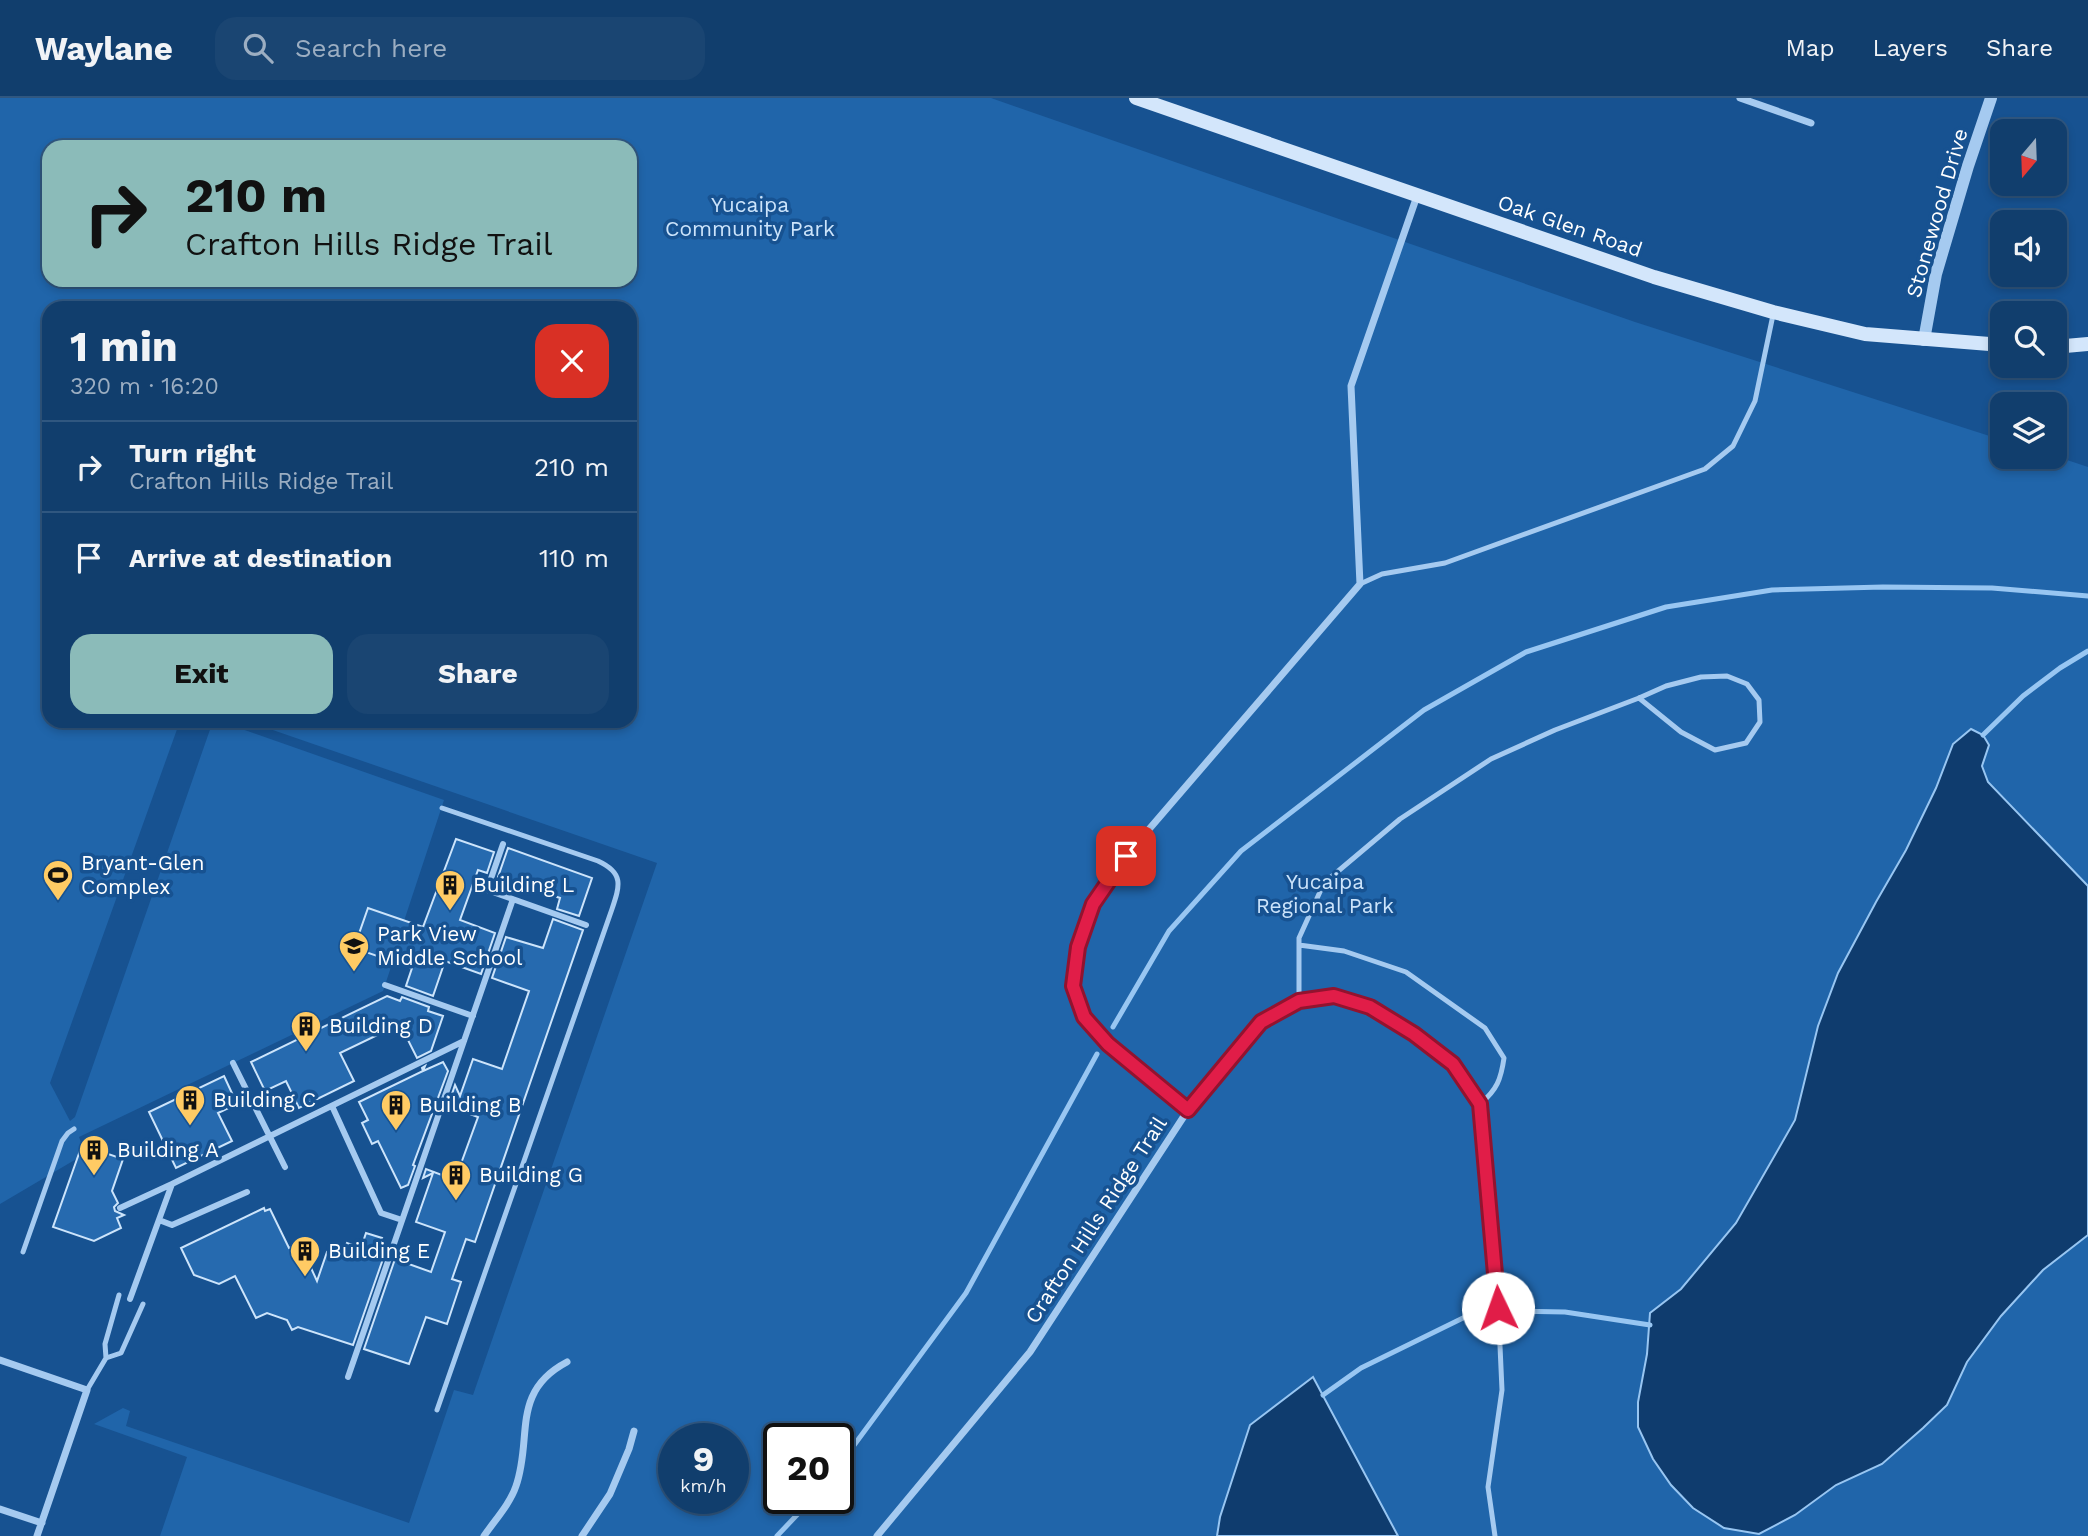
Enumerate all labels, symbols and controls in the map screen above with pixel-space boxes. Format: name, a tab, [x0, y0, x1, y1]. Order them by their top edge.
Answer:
search box	[215, 17, 705, 80]
text: Waylane	[35, 29, 173, 68]
icon: search	[239, 29, 277, 67]
text: Search here	[295, 33, 447, 63]
text: Map	[1786, 34, 1834, 62]
text: Layers	[1872, 34, 1948, 62]
text: Share	[1986, 34, 2053, 62]
north arrow	[1990, 119, 2067, 196]
map controls	[1990, 119, 2067, 469]
street label: Stonewood Drive	[1900, 125, 1973, 300]
text: 210 m	[185, 166, 327, 224]
icon: right	[70, 168, 161, 259]
street label: Oak Glen Road	[1495, 189, 1646, 262]
park label: Yucaipa Community Park	[665, 192, 835, 241]
button: sound	[1990, 210, 2067, 287]
text: Crafton Hills Ridge Trail	[185, 225, 553, 263]
button: search	[1990, 301, 2067, 378]
text: 1 min	[70, 322, 178, 371]
button: close	[535, 324, 609, 398]
text: 320 m · 16:20	[70, 373, 219, 400]
button: layers	[1990, 392, 2067, 469]
text: Turn right	[129, 438, 256, 468]
icon: right	[70, 448, 108, 486]
text: 210 m	[534, 452, 609, 482]
text: Crafton Hills Ridge Trail	[129, 468, 393, 495]
icon: arrive	[70, 539, 108, 577]
text: Arrive at destination	[129, 543, 392, 573]
text: 110 m	[539, 543, 609, 573]
button: Exit	[70, 634, 333, 714]
button: Share	[347, 634, 609, 714]
pin	[1096, 826, 1156, 886]
icon: arrive	[1107, 837, 1145, 875]
place label: Bryant-Glen Complex	[81, 850, 205, 899]
sports icon: Bryant-Glen Complex	[41, 858, 75, 902]
building icon: Building L	[433, 868, 467, 912]
park label: Yucaipa Regional Park	[1256, 869, 1394, 918]
place label: Building L	[473, 872, 574, 897]
place label: Park View Middle School	[377, 921, 523, 970]
school or university icon: Park View Middle School	[337, 929, 371, 973]
building icon: Building D	[289, 1009, 323, 1053]
place label: Building D	[329, 1013, 433, 1038]
building icon: Building C	[173, 1083, 207, 1127]
place label: Building C	[213, 1087, 316, 1112]
building icon: Building B	[379, 1088, 413, 1132]
place label: Building B	[419, 1092, 521, 1117]
street label: Crafton Hills Ridge Trail	[1019, 1111, 1172, 1328]
building icon: Building A	[77, 1133, 111, 1177]
place label: Building A	[117, 1137, 219, 1162]
building icon: Building G	[439, 1158, 473, 1202]
place label: Building G	[479, 1162, 583, 1187]
building icon: Building E	[288, 1234, 322, 1278]
place label: Building E	[328, 1238, 430, 1263]
position arrow	[1461, 1271, 1535, 1345]
speed limit sign: 20	[763, 1423, 854, 1514]
text: 9	[693, 1438, 714, 1480]
text: km/h	[680, 1475, 727, 1496]

